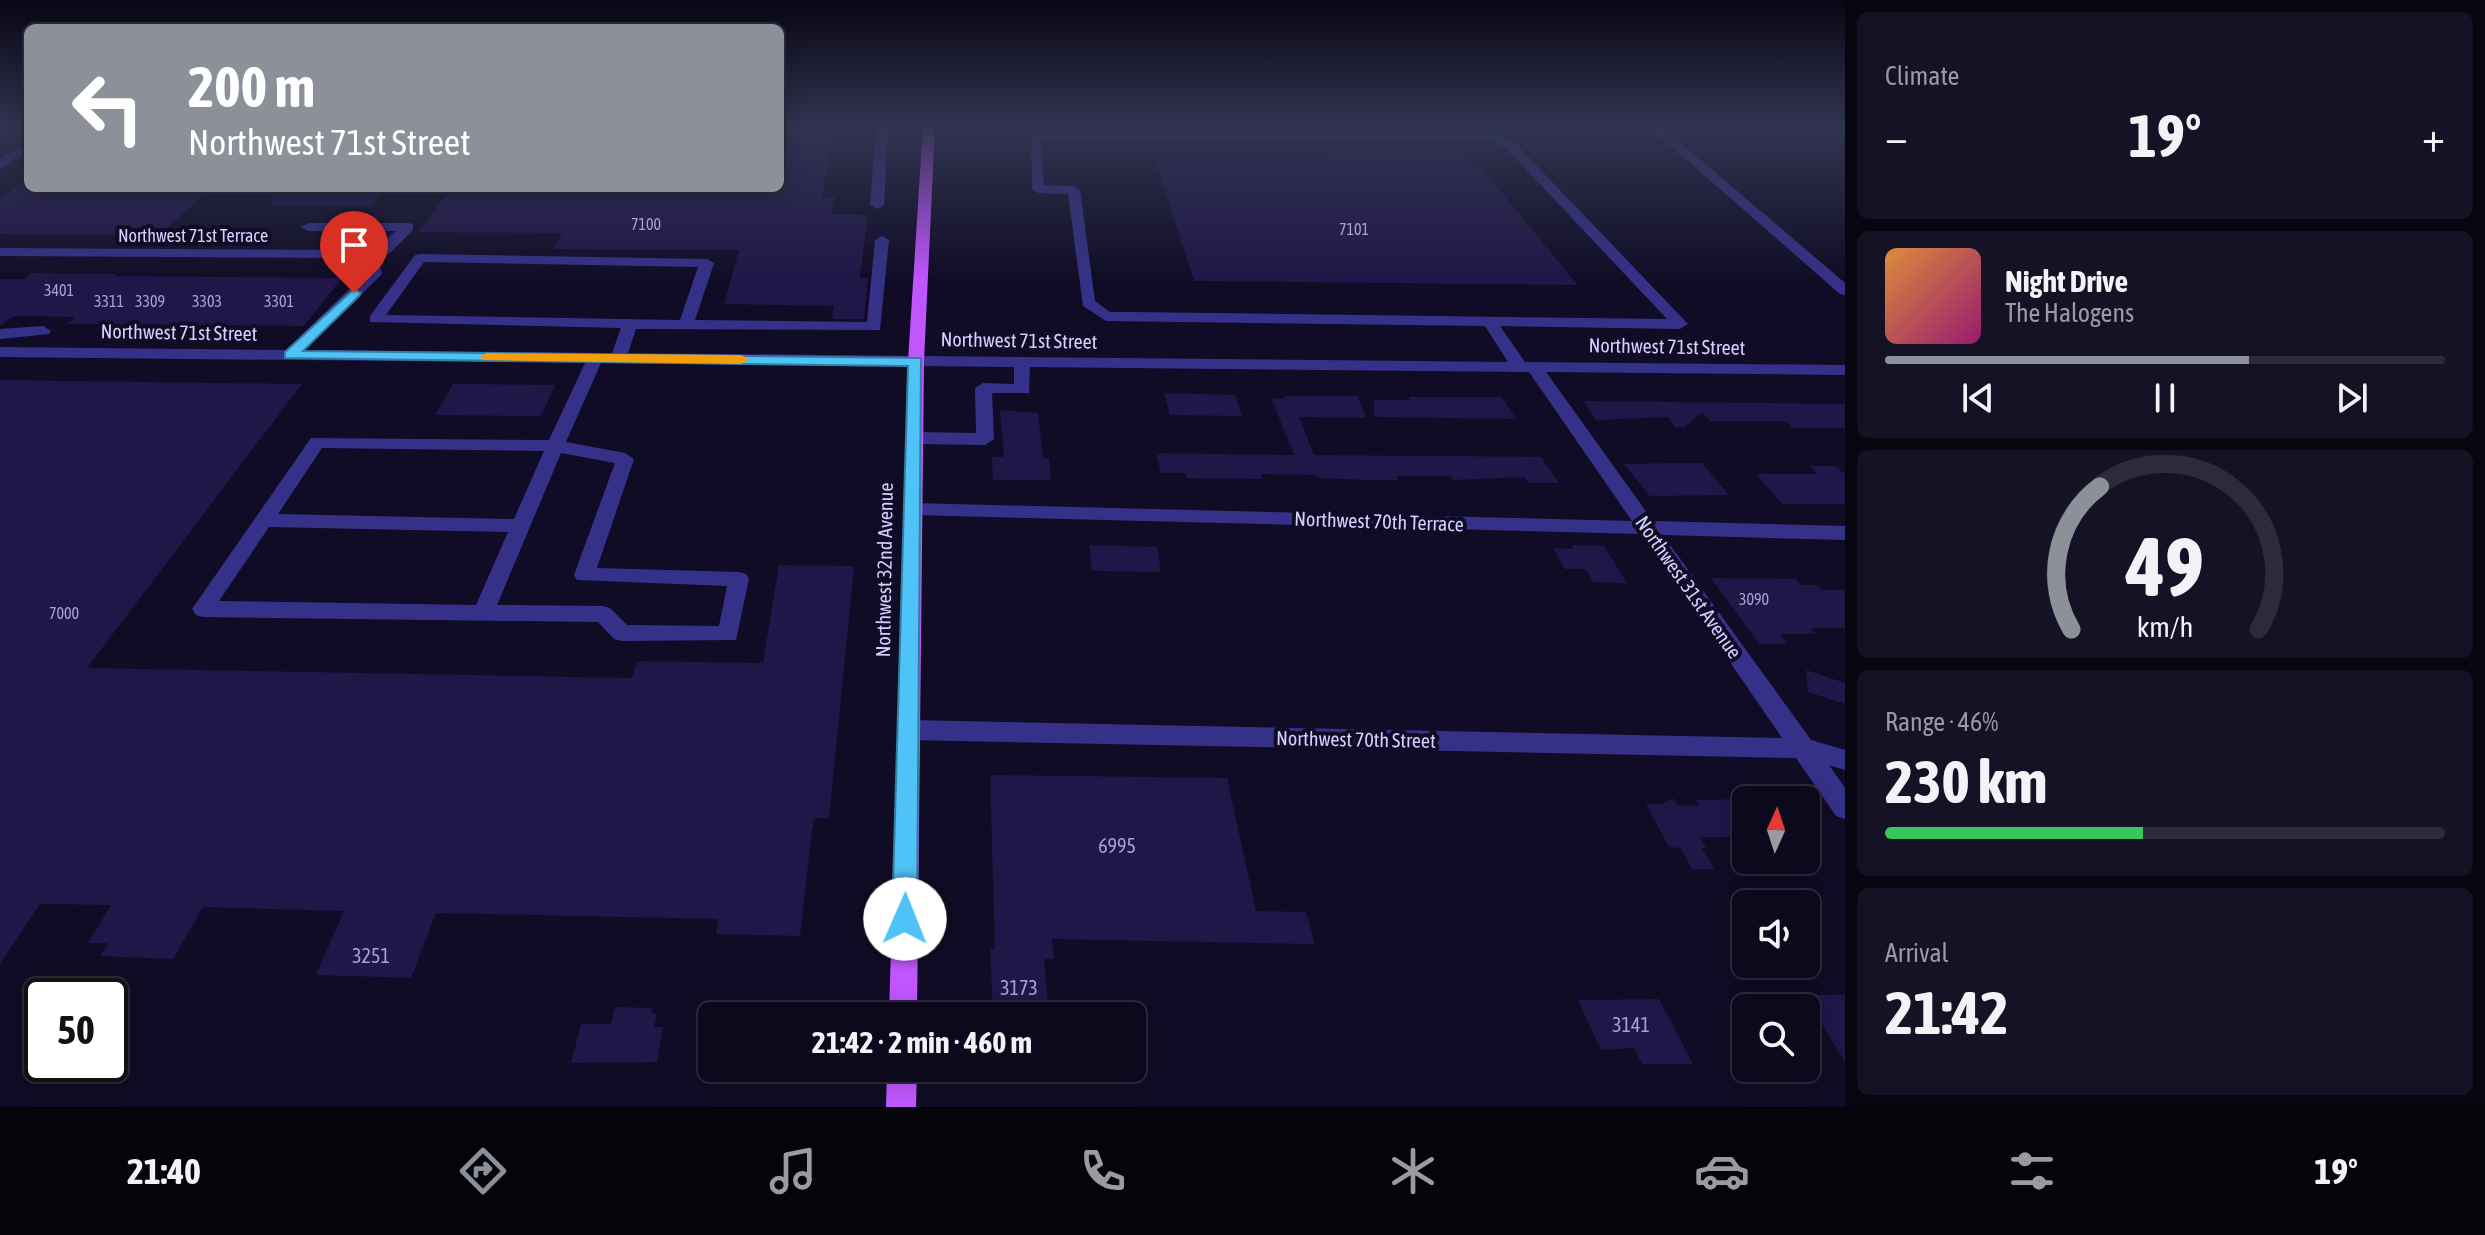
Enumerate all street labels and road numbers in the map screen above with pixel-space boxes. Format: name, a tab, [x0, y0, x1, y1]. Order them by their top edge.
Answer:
street label: Northwest 71st Terrace	[118, 225, 268, 246]
street label: Northwest 71st Street	[100, 319, 258, 345]
street label: Northwest 71st Street	[940, 327, 1098, 353]
street label: Northwest 71st Street	[1588, 333, 1746, 359]
street label: Northwest 32nd Avenue	[871, 482, 897, 658]
street label: Northwest 70th Terrace	[1294, 507, 1464, 535]
street label: Northwest 31st Avenue	[1631, 511, 1747, 663]
street label: Northwest 70th Street	[1276, 726, 1436, 752]

